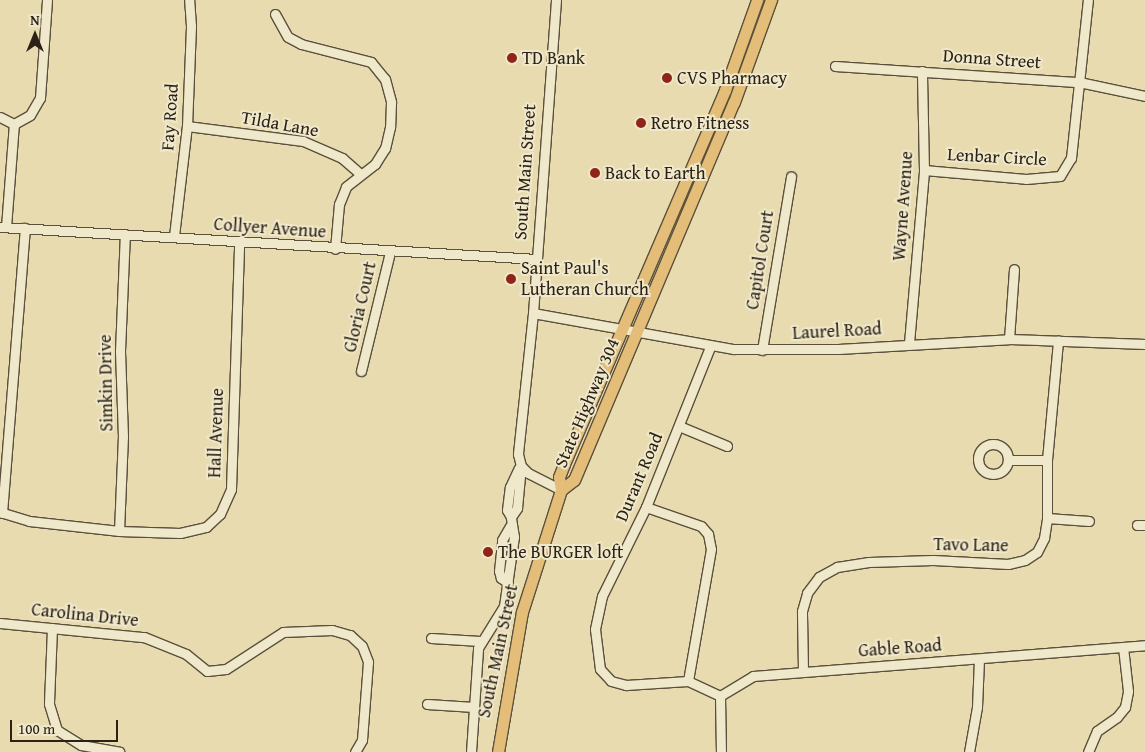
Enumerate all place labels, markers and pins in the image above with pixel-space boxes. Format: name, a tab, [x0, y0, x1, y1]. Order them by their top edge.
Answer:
place label: TD Bank	[522, 47, 585, 69]
marker: TD Bank	[506, 52, 518, 64]
place label: CVS Pharmacy	[677, 67, 787, 89]
marker: CVS Pharmacy	[661, 72, 673, 84]
place label: Retro Fitness	[651, 112, 749, 134]
marker: Retro Fitness	[635, 117, 647, 129]
place label: Back to Earth	[605, 162, 706, 184]
marker: Back to Earth	[589, 167, 601, 179]
place label: Saint Paul's Lutheran Church	[521, 258, 649, 300]
marker: Saint Paul's Lutheran Church	[505, 273, 517, 285]
place label: The BURGER loft	[498, 541, 623, 563]
marker: The BURGER loft	[482, 546, 494, 558]

